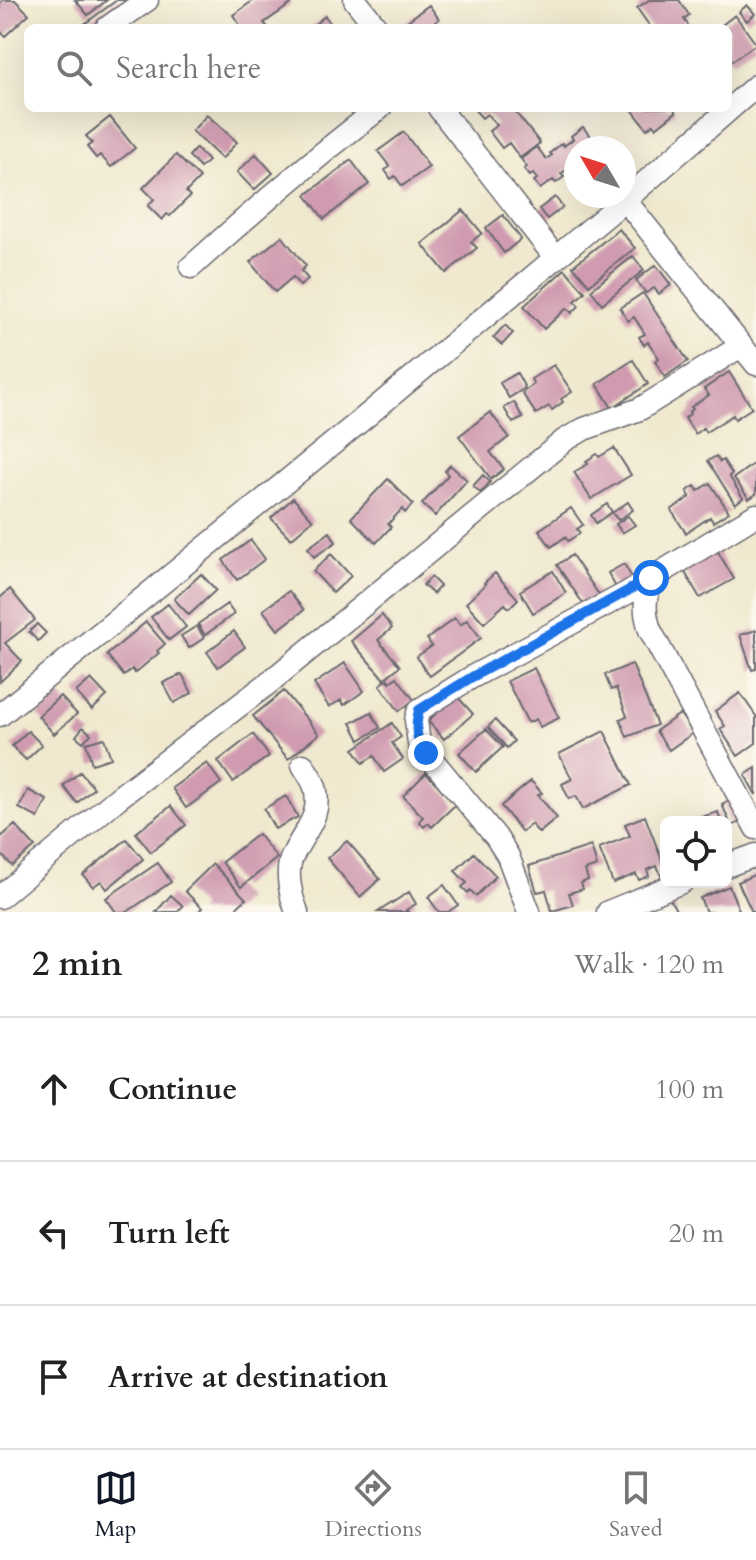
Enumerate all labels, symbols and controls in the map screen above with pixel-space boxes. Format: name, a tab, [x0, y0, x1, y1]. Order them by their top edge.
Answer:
search box	[24, 24, 732, 112]
icon: search	[52, 46, 96, 90]
text: Search here	[116, 48, 261, 89]
north arrow	[564, 136, 636, 208]
route start	[633, 560, 669, 596]
route end	[408, 735, 444, 771]
map controls	[660, 816, 732, 888]
button: locate	[660, 816, 732, 888]
text: 2 min	[32, 941, 123, 987]
text: Walk · 120 m	[574, 947, 724, 982]
icon: ahead	[32, 1067, 76, 1111]
text: Continue	[108, 1069, 237, 1110]
text: 100 m	[655, 1072, 724, 1107]
icon: left	[32, 1211, 76, 1255]
text: Turn left	[108, 1213, 230, 1254]
text: 20 m	[668, 1216, 724, 1251]
icon: arrive	[32, 1355, 76, 1399]
text: Arrive at destination	[108, 1357, 388, 1398]
tab: Map	[94, 1466, 138, 1544]
tab: Directions	[325, 1466, 422, 1544]
tab: Saved	[609, 1466, 662, 1544]

